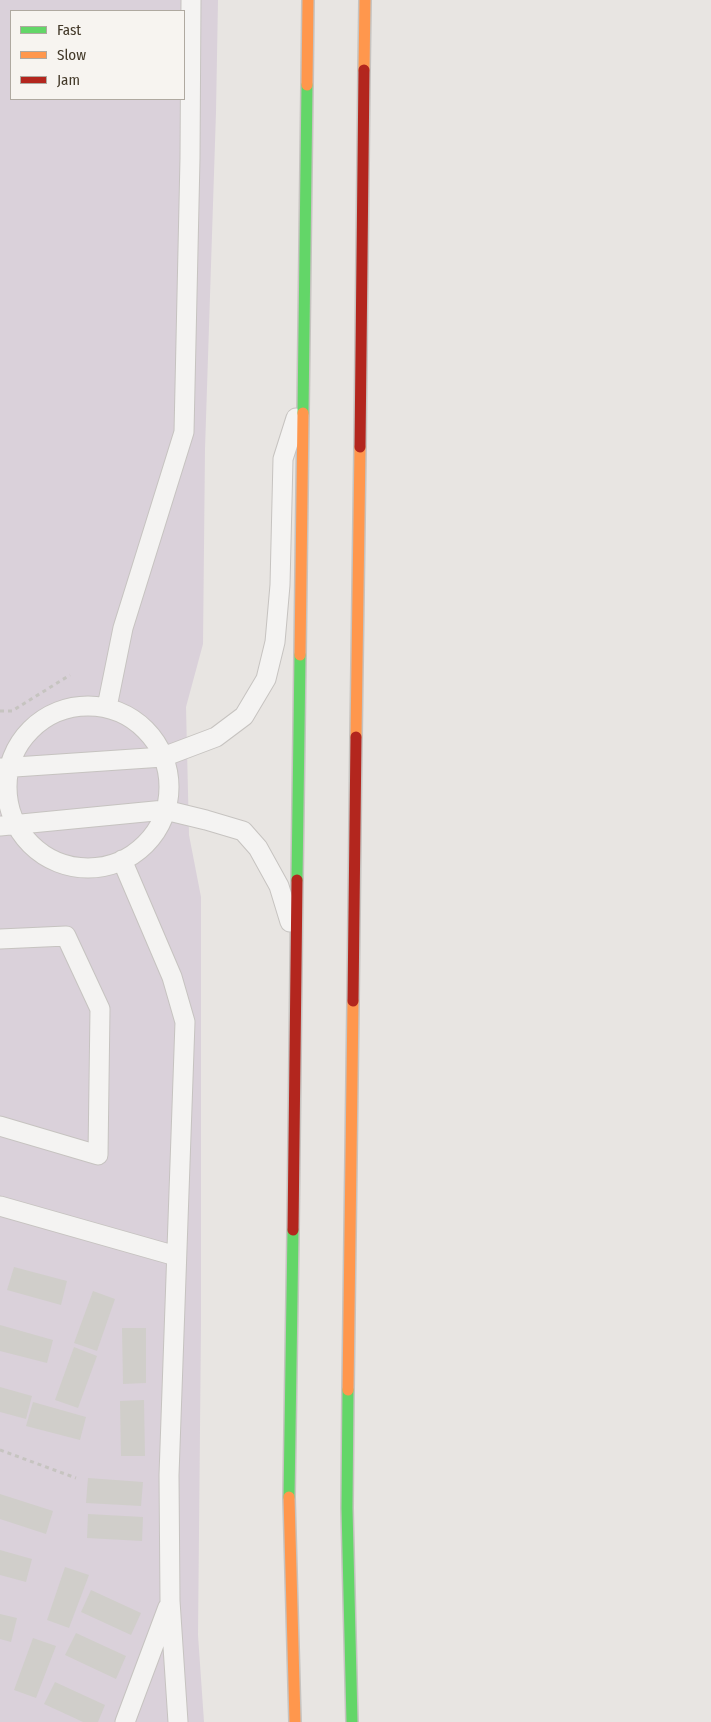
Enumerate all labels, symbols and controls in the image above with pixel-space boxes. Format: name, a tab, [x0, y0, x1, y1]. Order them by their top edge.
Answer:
legend	[10, 10, 185, 100]
text: Fast	[57, 21, 81, 39]
text: Slow	[57, 46, 86, 64]
text: Jam	[57, 71, 80, 89]

